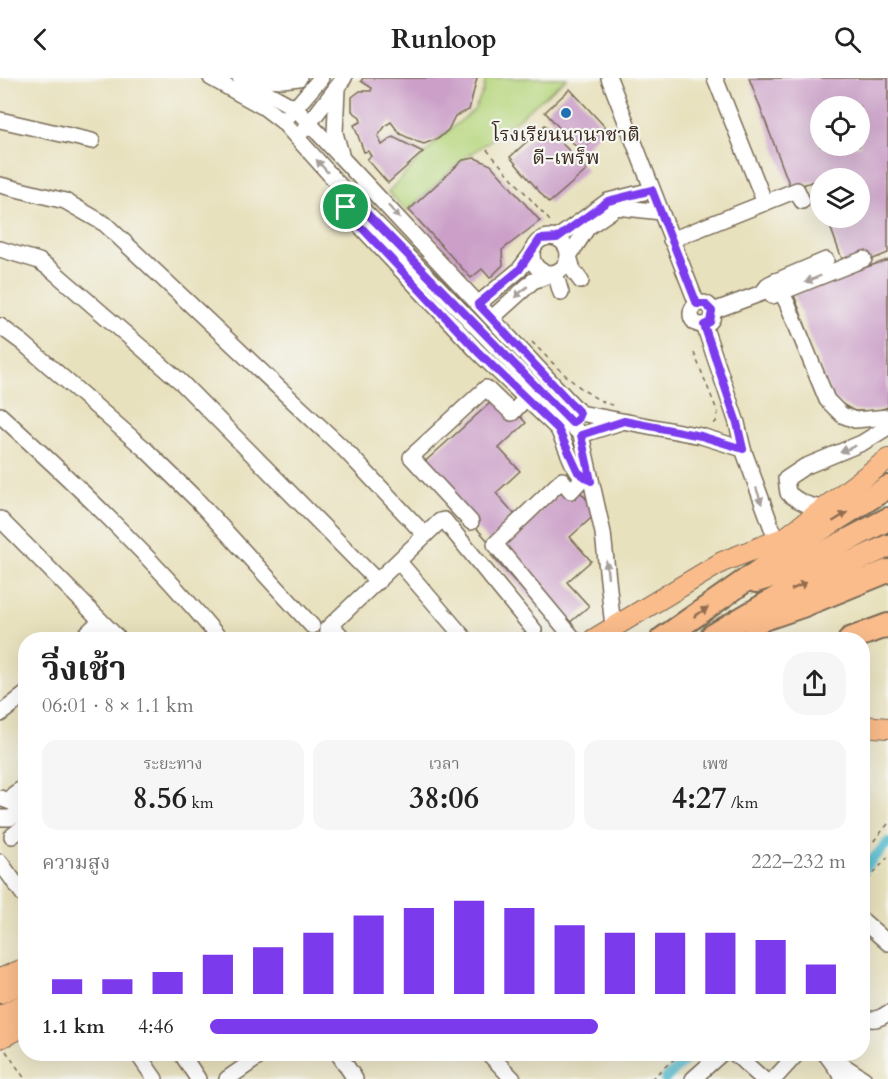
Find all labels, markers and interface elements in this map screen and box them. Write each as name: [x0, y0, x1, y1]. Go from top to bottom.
text: Runloop: [391, 21, 497, 58]
icon: back: [24, 23, 57, 56]
icon: search: [831, 23, 864, 56]
map controls: [810, 96, 870, 228]
button: locate: [810, 96, 870, 156]
marker: โรงเรียนนานาชาติ ดี-เพร็พ: [559, 106, 573, 120]
place label: โรงเรียนนานาชาติ ดี-เพร็พ: [491, 120, 640, 171]
one-way arrow: [316, 159, 329, 174]
button: layers: [810, 168, 870, 228]
pin: [320, 181, 371, 232]
icon: arrive: [329, 190, 362, 223]
one-way arrow: [387, 204, 401, 219]
one-way arrow: [805, 275, 822, 284]
one-way arrow: [514, 285, 529, 298]
one-way arrow: [838, 444, 856, 454]
one-way arrow: [754, 487, 764, 505]
one-way arrow: [832, 511, 849, 522]
one-way arrow: [602, 559, 611, 578]
one-way arrow: [791, 582, 808, 591]
one-way arrow: [693, 607, 709, 618]
text: วิ่งเช้า: [42, 647, 127, 692]
button: share: [783, 652, 846, 715]
text: 06:01 · 8 × 1.1 km: [42, 692, 194, 719]
text: ระยะทาง: [143, 753, 203, 775]
text: เวลา: [428, 753, 460, 775]
text: เพซ: [702, 753, 728, 775]
text: 8.56: [132, 778, 187, 819]
text: 38:06: [409, 778, 479, 819]
text: 4:27: [672, 778, 727, 819]
text: km: [187, 792, 214, 814]
text: /km: [727, 792, 758, 814]
text: 222–232 m: [751, 848, 846, 875]
text: ความสูง: [42, 849, 110, 876]
text: 1.1 km: [42, 1013, 105, 1040]
text: 4:46: [138, 1013, 174, 1040]

